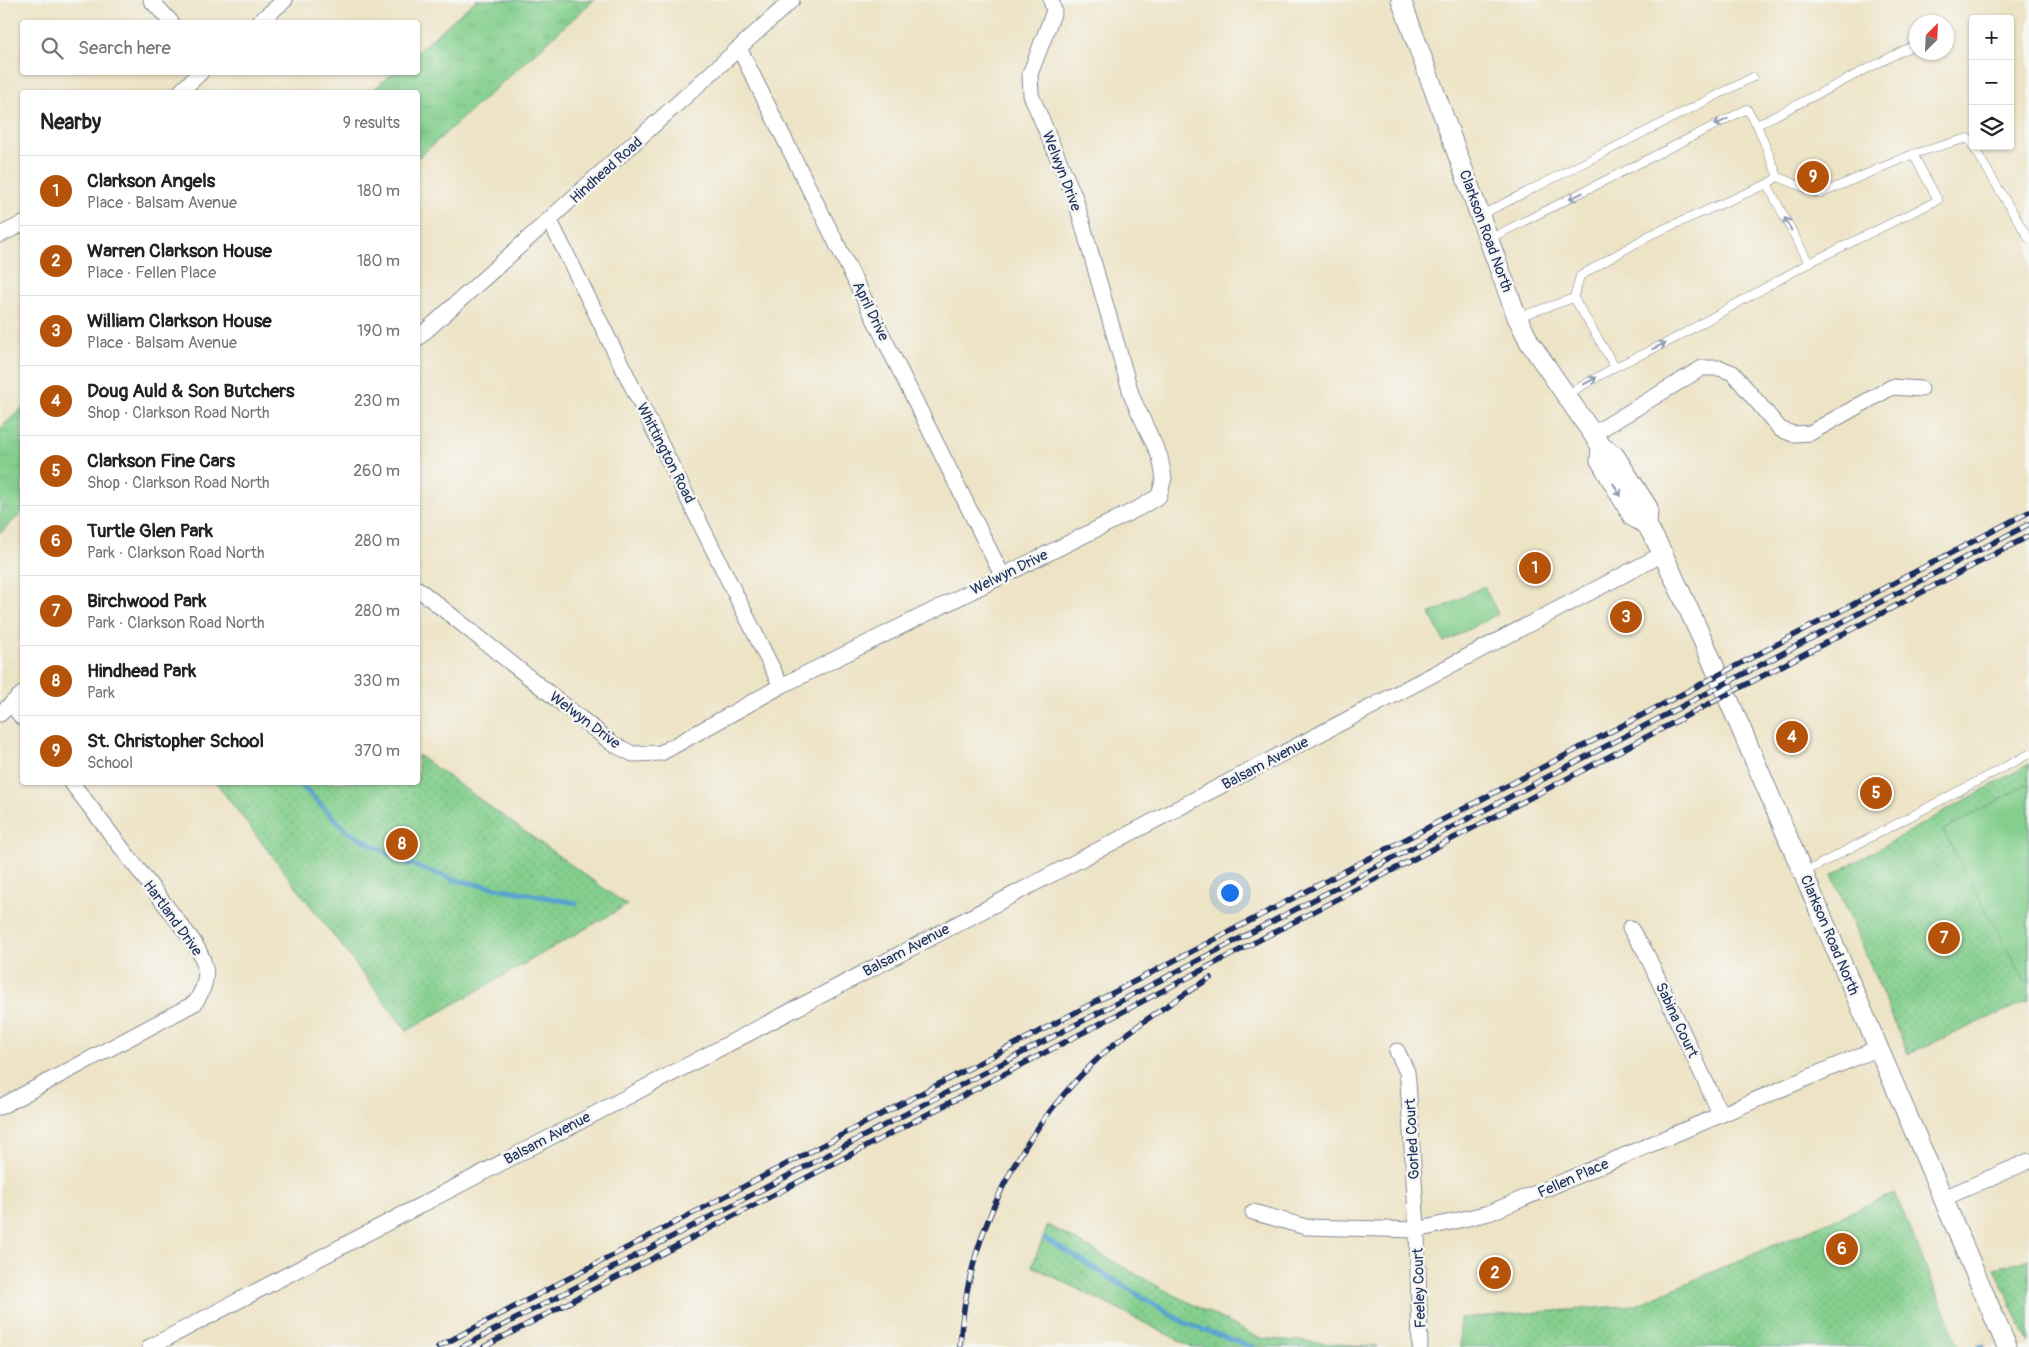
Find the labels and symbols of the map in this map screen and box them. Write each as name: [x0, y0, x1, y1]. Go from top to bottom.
north arrow: [1909, 15, 1954, 60]
one-way arrow: [1714, 118, 1729, 127]
street label: Welwyn Drive: [1038, 129, 1086, 214]
street label: Hindhead Road: [566, 133, 646, 208]
pin: 9: [1797, 158, 1829, 196]
street label: Clarkson Road North: [1455, 167, 1516, 295]
one-way arrow: [1569, 191, 1584, 201]
one-way arrow: [1783, 216, 1793, 231]
street label: April Drive: [848, 278, 893, 345]
one-way arrow: [1651, 341, 1666, 351]
one-way arrow: [1583, 376, 1598, 386]
street label: Whittington Road: [632, 400, 699, 507]
one-way arrow: [1612, 482, 1622, 497]
street label: Welwyn Drive: [967, 545, 1052, 599]
pin: 1: [1519, 549, 1551, 587]
pin: 3: [1610, 598, 1642, 636]
street label: Welwyn Drive: [545, 688, 624, 754]
pin: 4: [1776, 718, 1808, 756]
street label: Balsam Avenue: [1219, 732, 1312, 794]
pin: 5: [1860, 774, 1892, 812]
pin: 8: [386, 825, 418, 863]
street label: Clarkson Road North: [1796, 872, 1863, 998]
street label: Hartland Drive: [139, 877, 207, 960]
your location: [1217, 880, 1243, 906]
street label: Balsam Avenue: [860, 919, 953, 981]
pin: 7: [1928, 919, 1960, 957]
street label: Sabina Court: [1651, 980, 1703, 1062]
street label: Gorled Court: [1401, 1097, 1424, 1180]
street label: Balsam Avenue: [501, 1107, 594, 1169]
street label: Fellen Place: [1535, 1154, 1612, 1203]
pin: 6: [1826, 1230, 1858, 1268]
street label: Feeley Court: [1409, 1247, 1430, 1328]
pin: 2: [1479, 1254, 1511, 1292]

